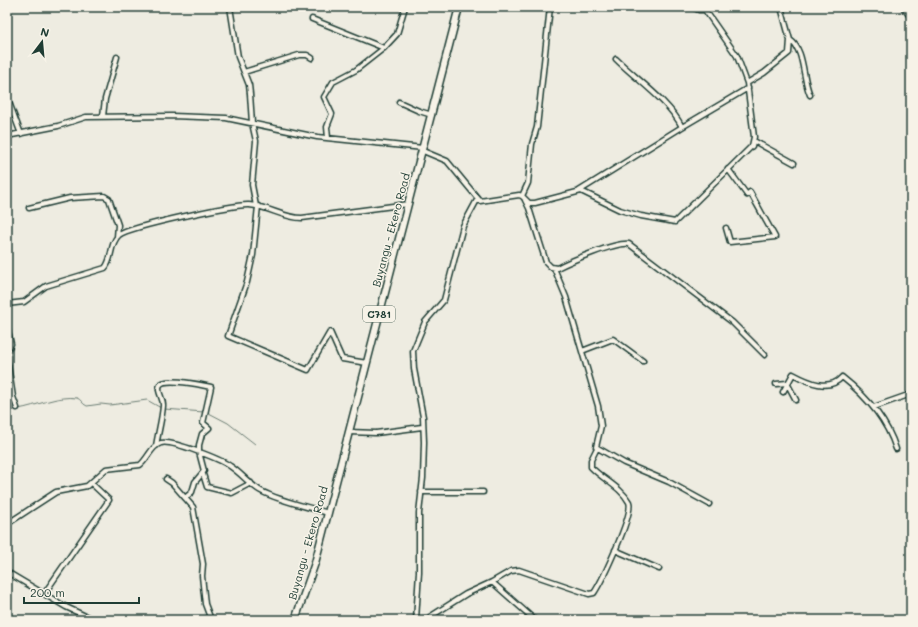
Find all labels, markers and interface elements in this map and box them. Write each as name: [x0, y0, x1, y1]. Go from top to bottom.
north arrow: [22, 22, 62, 62]
text: N: [39, 24, 51, 40]
street label: Buyangu - Ekero Road: [368, 171, 413, 289]
road number: C781: [363, 306, 395, 322]
street label: Buyangu - Ekero Road: [284, 484, 331, 601]
scale bar: [24, 579, 139, 605]
text: 200 m: [30, 584, 65, 600]

